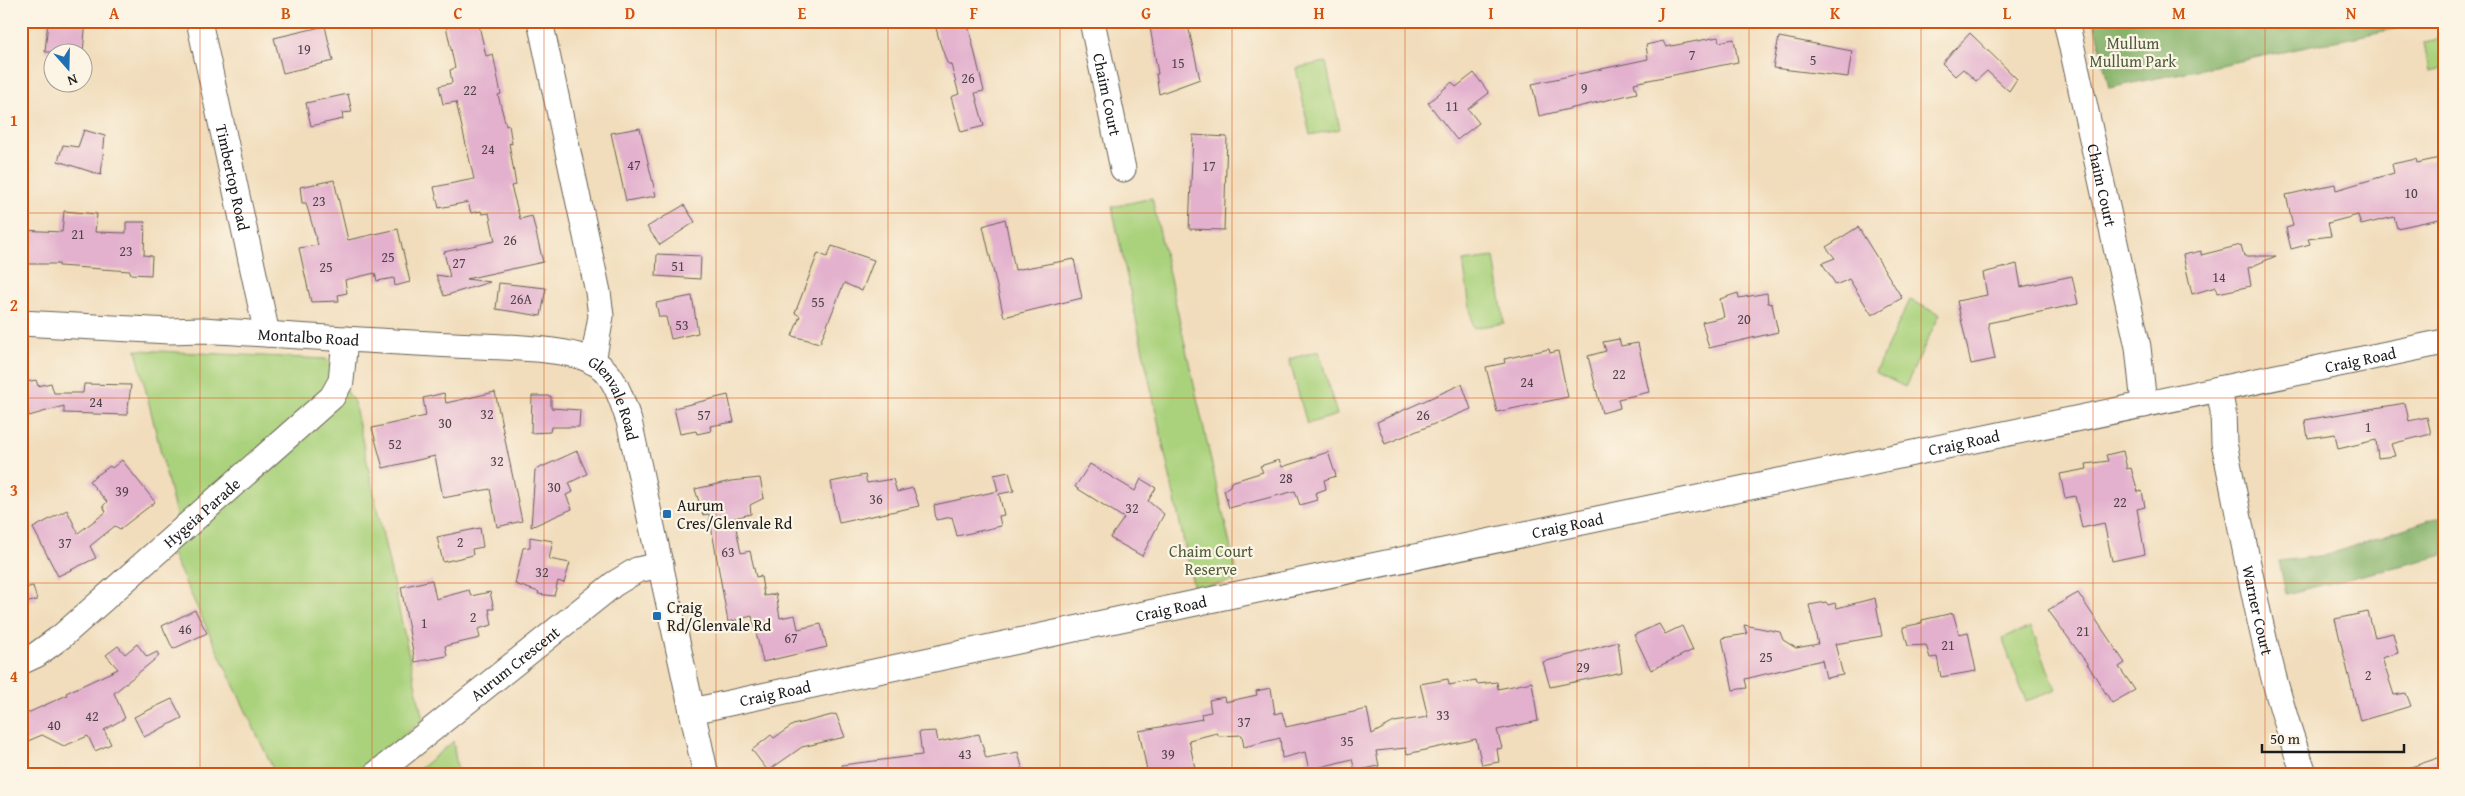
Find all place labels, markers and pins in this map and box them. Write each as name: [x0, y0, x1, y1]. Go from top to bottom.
place label: Aurum Cres/Glenvale Rd: [677, 493, 793, 535]
marker: Aurum Cres/Glenvale Rd: [661, 508, 673, 520]
place label: Craig Rd/Glenvale Rd: [667, 595, 772, 637]
marker: Craig Rd/Glenvale Rd: [651, 610, 663, 622]

